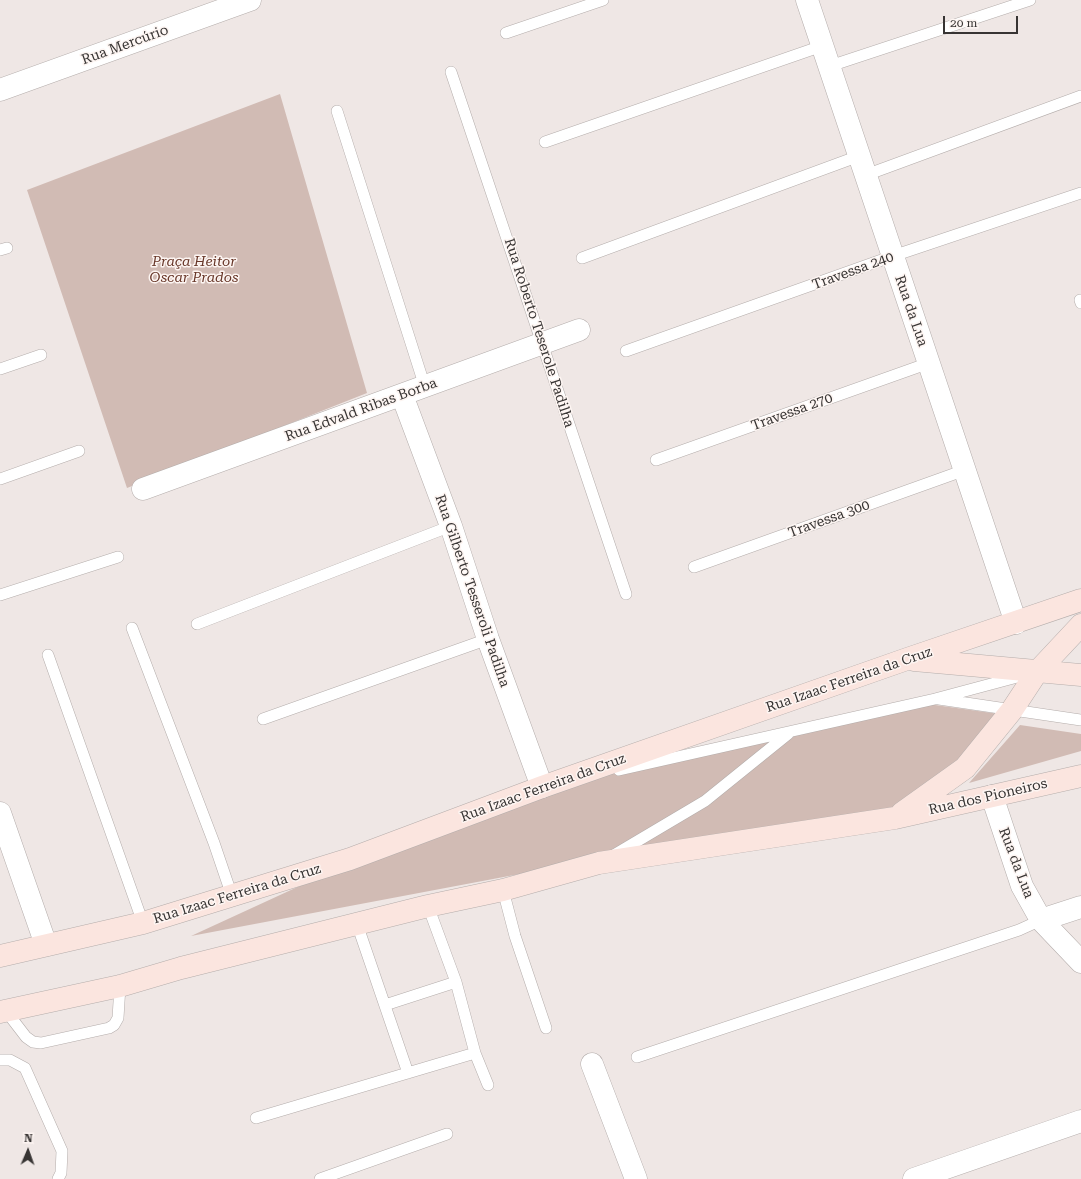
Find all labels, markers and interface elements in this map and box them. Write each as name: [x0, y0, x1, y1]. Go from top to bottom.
scale bar: [945, 8, 1020, 34]
text: 20 m: [950, 16, 977, 30]
street label: Rua Mercúrio: [79, 22, 171, 68]
street label: Rua Roberto Teserole Padilha: [500, 236, 578, 430]
street label: Travessa 240: [810, 249, 896, 293]
park label: Praça Heitor Oscar Prados: [150, 254, 238, 286]
street label: Rua da Lua: [891, 273, 931, 349]
street label: Rua Edvald Ribas Borba: [283, 375, 439, 445]
street label: Travessa 270: [749, 390, 835, 434]
street label: Rua Gilberto Tesseroli Padilha: [431, 492, 513, 690]
street label: Travessa 300: [786, 497, 872, 541]
street label: Rua Izaac Ferreira da Cruz: [764, 644, 934, 716]
street label: Rua Izaac Ferreira da Cruz: [458, 750, 628, 826]
street label: Rua dos Pioneiros: [927, 775, 1049, 819]
street label: Rua da Lua: [995, 825, 1037, 901]
street label: Rua Izaac Ferreira da Cruz: [151, 860, 323, 928]
north arrow: [8, 1131, 48, 1171]
text: N: [24, 1132, 33, 1145]

